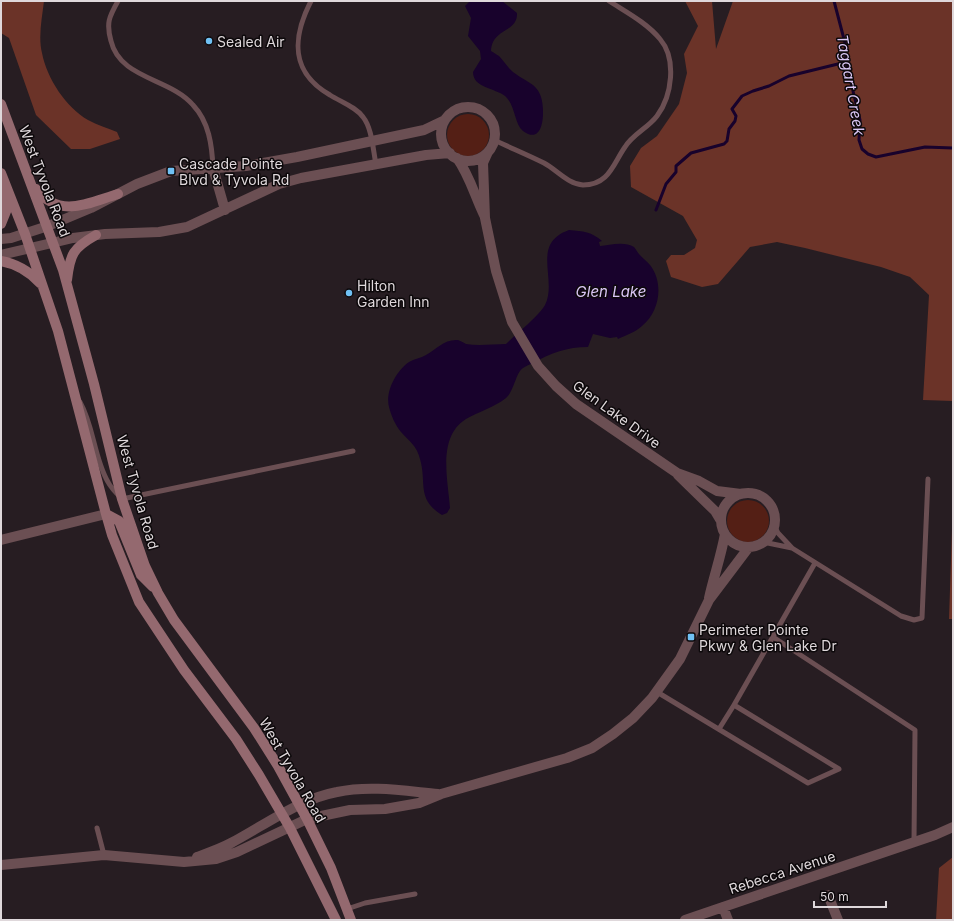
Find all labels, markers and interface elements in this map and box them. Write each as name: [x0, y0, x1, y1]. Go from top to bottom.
place label: Sealed Air: [217, 33, 285, 50]
water label: Taggart Creek: [833, 33, 869, 138]
marker: Sealed Air: [204, 36, 214, 46]
street label: West Tyvola Road: [16, 123, 74, 239]
place label: Cascade Pointe Blvd & Tyvola Rd: [179, 155, 289, 188]
marker: Cascade Pointe Blvd & Tyvola Rd: [166, 166, 176, 176]
place label: Hilton Garden Inn: [357, 277, 430, 310]
water label: Glen Lake: [576, 282, 646, 301]
marker: Hilton Garden Inn: [344, 288, 354, 298]
street label: Glen Lake Drive: [570, 376, 664, 452]
street label: West Tyvola Road: [114, 433, 162, 551]
place label: Perimeter Pointe Pkwy & Glen Lake Dr: [699, 621, 837, 654]
marker: Perimeter Pointe Pkwy & Glen Lake Dr: [686, 632, 696, 642]
street label: West Tyvola Road: [256, 715, 330, 825]
street label: Rebecca Avenue: [727, 847, 837, 897]
scale bar: [814, 883, 886, 909]
text: 50 m: [820, 889, 849, 904]

